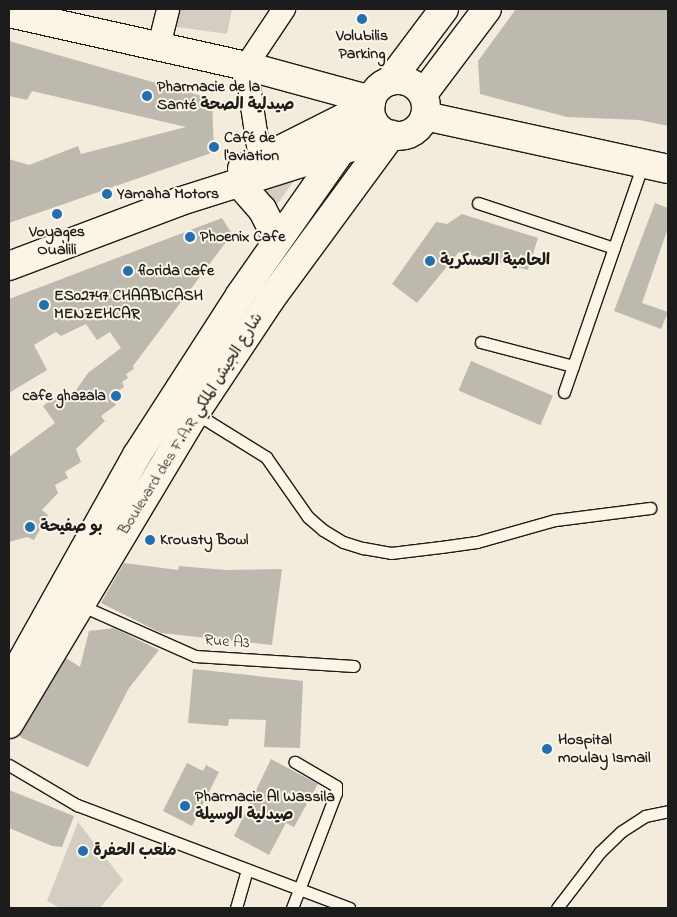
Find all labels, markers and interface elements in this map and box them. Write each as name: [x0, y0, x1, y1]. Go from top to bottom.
marker: Volubilis Parking: [356, 13, 368, 25]
place label: Volubilis Parking: [336, 26, 388, 64]
place label: Pharmacie de la Santé صيدلية الصحة: [157, 77, 294, 115]
marker: Pharmacie de la Santé صيدلية الصحة: [141, 90, 153, 102]
place label: Café de l'aviation: [224, 128, 279, 166]
marker: Café de l'aviation: [208, 141, 220, 153]
place label: Yamaha Motors: [117, 184, 219, 204]
marker: Yamaha Motors: [101, 188, 113, 200]
marker: Voyages Oualili: [51, 208, 63, 220]
place label: Voyages Oualili: [29, 222, 85, 260]
place label: Phoenix Cafe: [200, 227, 285, 247]
marker: Phoenix Cafe: [184, 231, 196, 243]
place label: الحامية العسكرية: [440, 251, 550, 271]
marker: الحامية العسكرية: [424, 255, 436, 267]
place label: florida cafe: [138, 261, 214, 281]
marker: florida cafe: [122, 265, 134, 277]
place label: ES02747 CHAABICASH MENZEHCAR: [54, 286, 203, 324]
marker: ES02747 CHAABICASH MENZEHCAR: [38, 299, 50, 311]
street label: Boulevard des F.A.R شارع الجيش الملكي: [114, 309, 268, 539]
place label: cafe ghazala: [22, 386, 106, 406]
marker: cafe ghazala: [110, 390, 122, 402]
place label: بو صفيحة: [40, 517, 103, 537]
marker: بو صفيحة: [24, 521, 36, 533]
place label: Krousty Bowl: [160, 530, 249, 550]
marker: Krousty Bowl: [144, 534, 156, 546]
street label: Rue A3: [204, 631, 250, 653]
place label: Hospital moulay Ismail: [558, 730, 651, 768]
marker: Hospital moulay Ismail: [540, 742, 554, 756]
place label: Pharmacie Al Wassila صيدلية الوسيلة: [195, 787, 335, 825]
marker: Pharmacie Al Wassila صيدلية الوسيلة: [179, 800, 191, 812]
place label: ملعب الحفرة: [93, 841, 177, 861]
marker: ملعب الحفرة: [77, 845, 89, 857]

